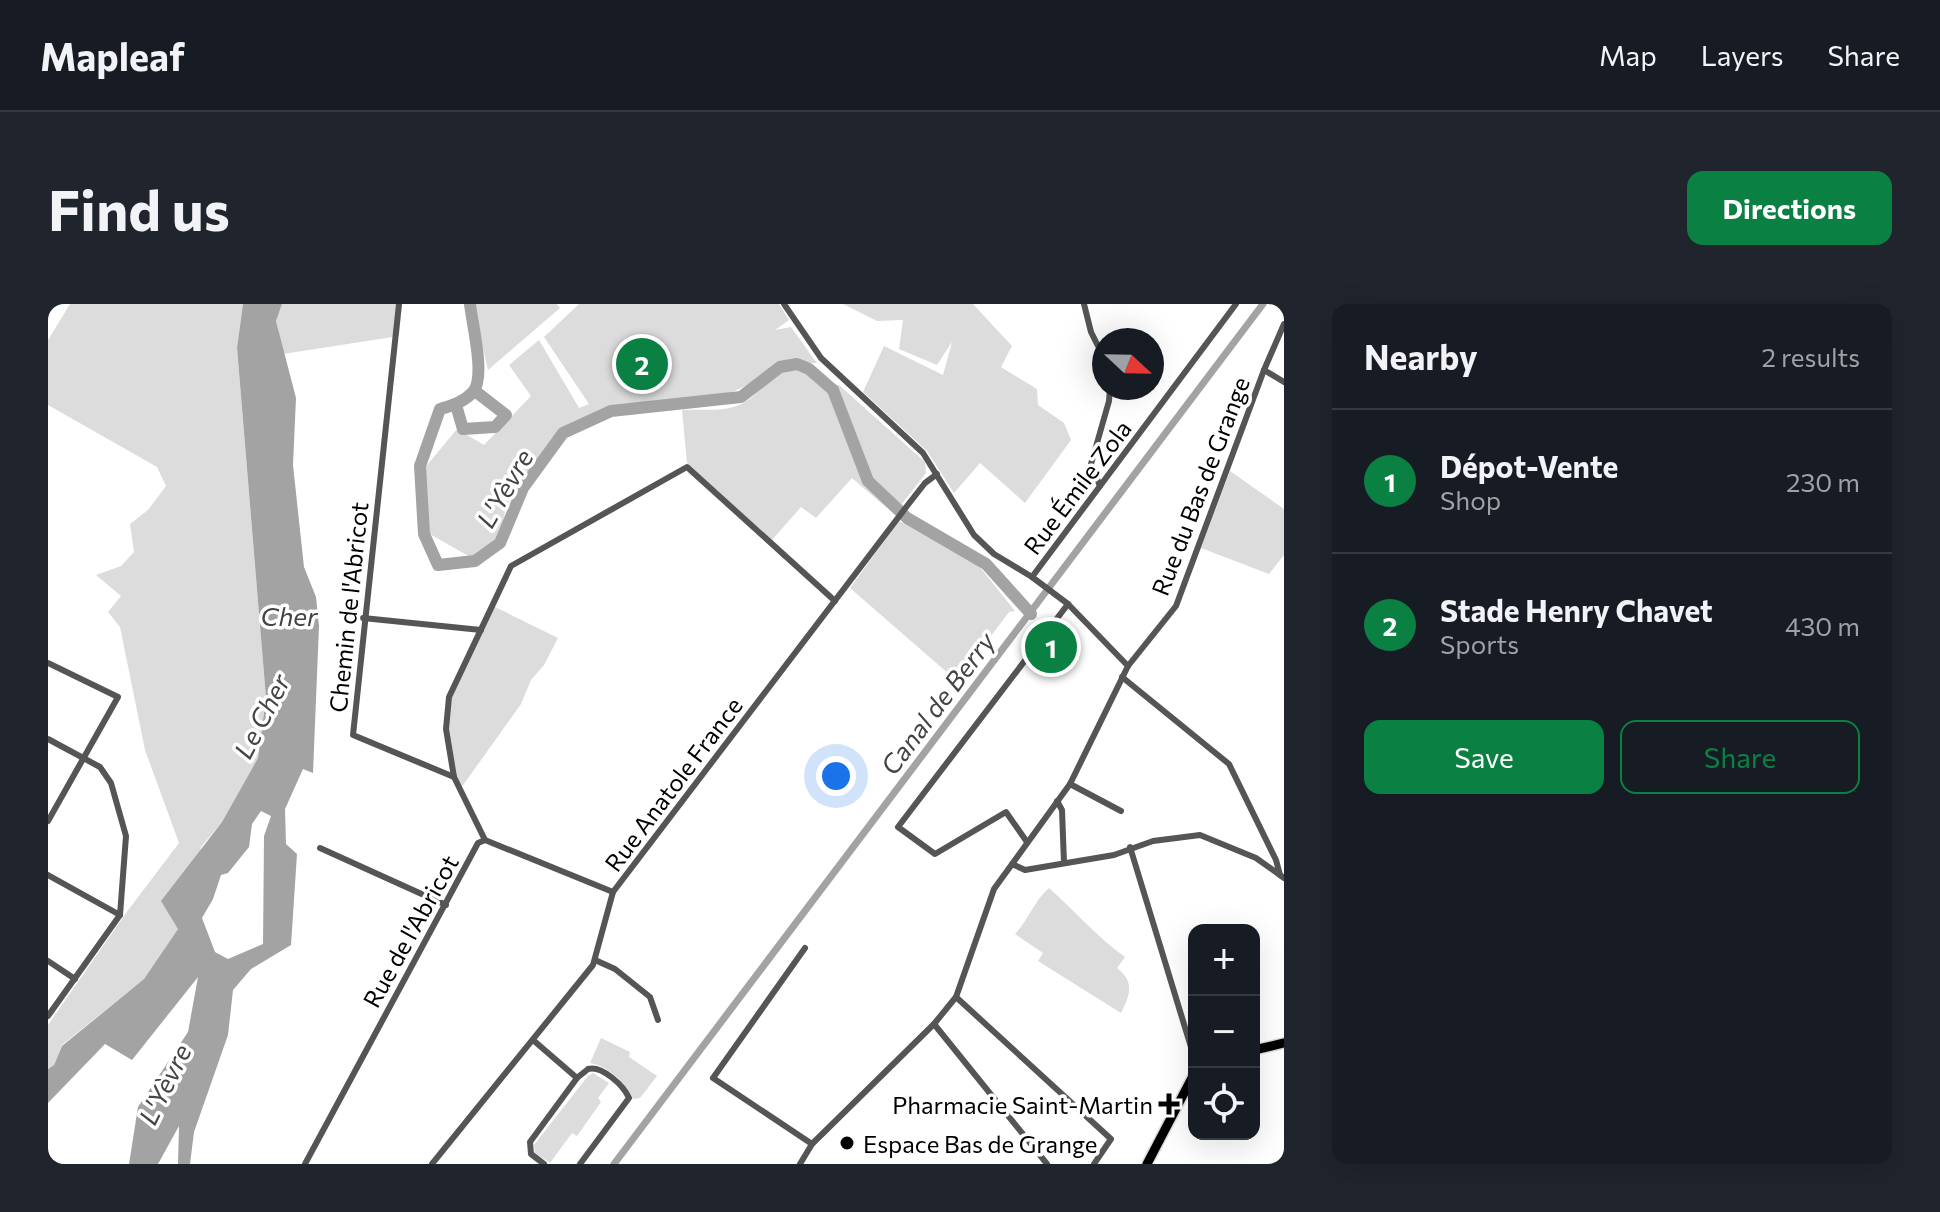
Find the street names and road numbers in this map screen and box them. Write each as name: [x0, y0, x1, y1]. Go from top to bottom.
street label: Rue du Bas de Grange: [1145, 373, 1255, 599]
street label: Rue Émile Zola: [1017, 414, 1137, 560]
street label: Chemin de l'Abricot: [323, 500, 373, 714]
street label: Rue Anatole France: [598, 691, 748, 877]
street label: Rue de l'Abricot: [356, 850, 464, 1012]

